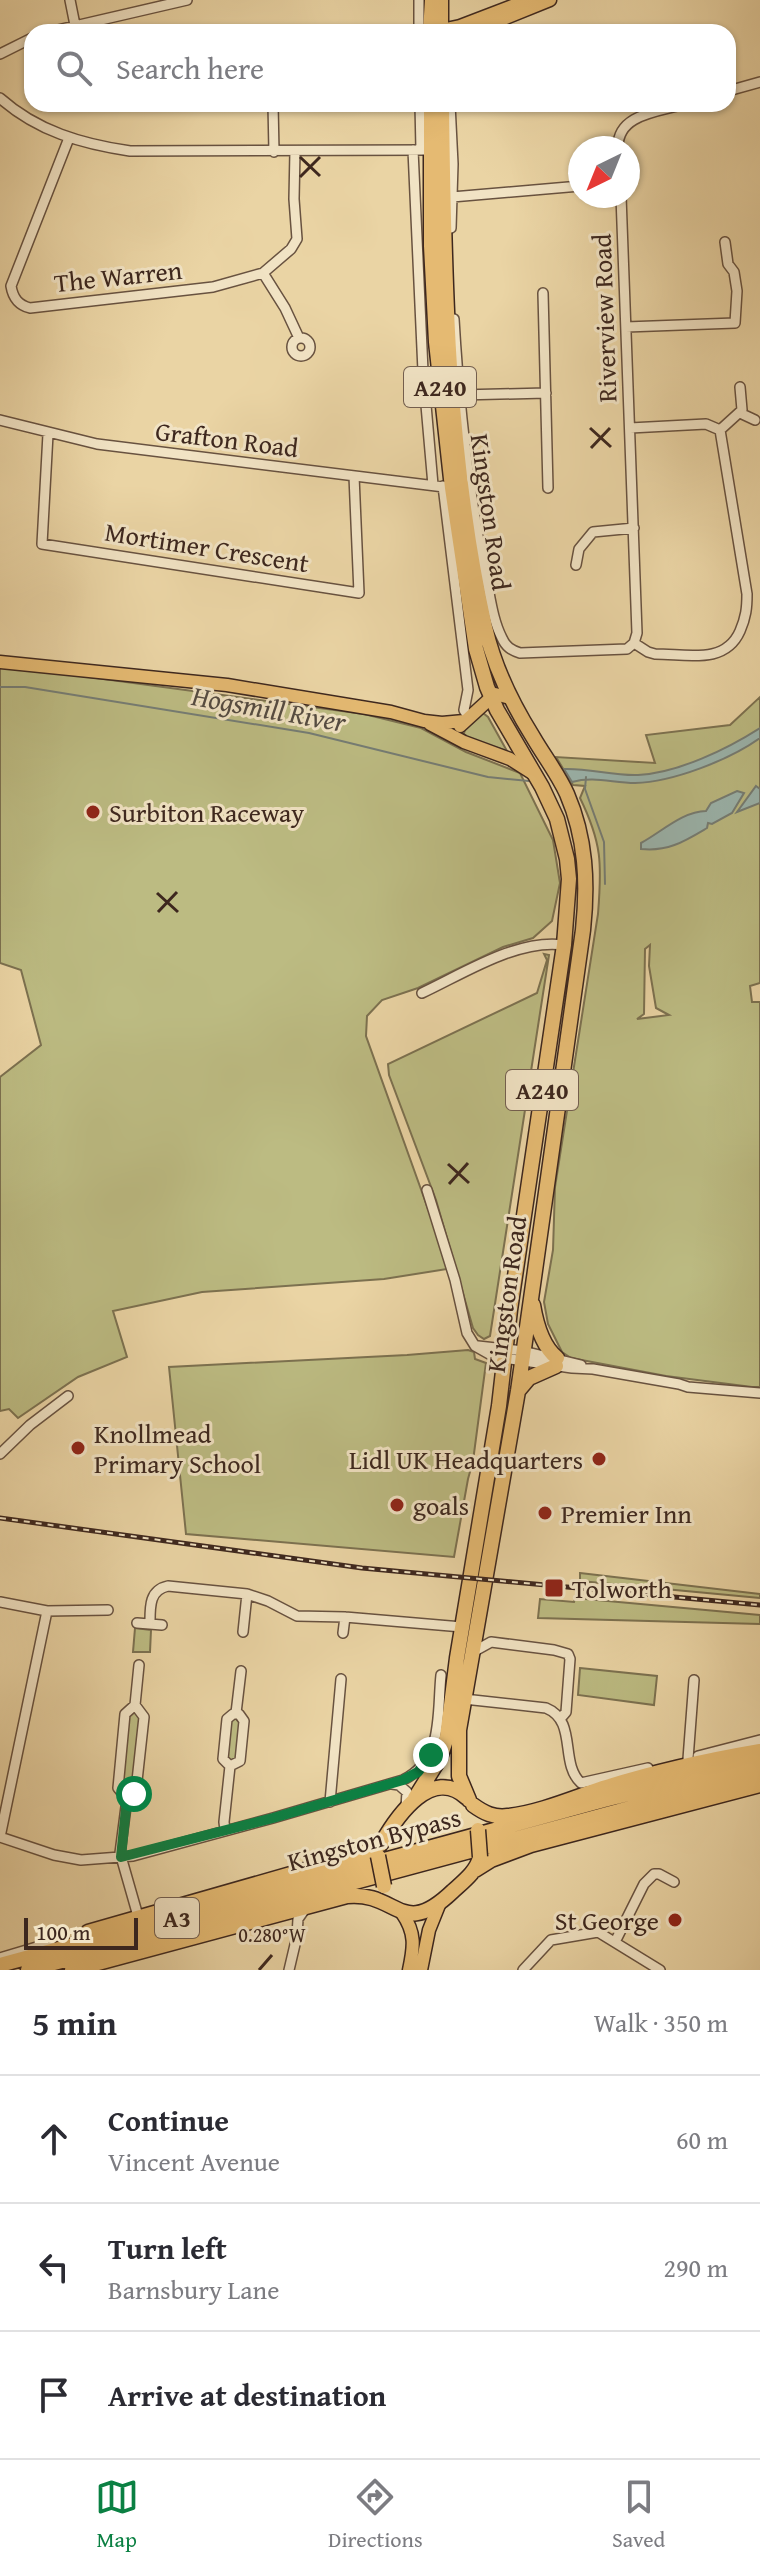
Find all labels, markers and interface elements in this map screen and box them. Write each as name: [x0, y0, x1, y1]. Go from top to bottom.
search box: [24, 24, 736, 112]
icon: search: [52, 46, 96, 90]
text: Search here: [116, 46, 264, 90]
north arrow: [568, 136, 640, 208]
street label: Riverview Road: [582, 233, 626, 403]
street label: The Warren: [52, 250, 184, 302]
road number: A240: [404, 367, 476, 407]
street label: Grafton Road: [153, 411, 301, 467]
street label: Kingston Road: [461, 431, 521, 593]
street label: Mortimer Crescent: [102, 512, 312, 582]
water label: Hogsmill River: [188, 674, 351, 742]
place label: Surbiton Raceway: [109, 793, 304, 832]
marker: Surbiton Raceway: [84, 803, 102, 821]
road number: A240: [506, 1070, 578, 1110]
street label: Kingston Road: [476, 1213, 536, 1375]
place label: Knollmead Primary School: [94, 1414, 261, 1483]
marker: Knollmead Primary School: [69, 1439, 87, 1457]
place label: Lidl UK Headquarters: [349, 1440, 583, 1479]
marker: Lidl UK Headquarters: [590, 1450, 608, 1468]
place label: goals: [413, 1486, 469, 1525]
place label: Premier Inn: [561, 1494, 692, 1533]
marker: goals: [388, 1496, 406, 1514]
marker: Premier Inn: [536, 1504, 554, 1522]
place label: Tolworth: [572, 1569, 672, 1608]
marker: Tolworth: [543, 1577, 565, 1599]
route end: [413, 1737, 449, 1773]
route start: [116, 1776, 152, 1812]
street label: Kingston Bypass: [283, 1797, 465, 1881]
road number: A3: [155, 1898, 199, 1938]
place label: St George: [555, 1901, 659, 1940]
marker: St George: [666, 1911, 684, 1929]
scale bar: [24, 1914, 138, 1950]
text: 100 m: [36, 1916, 91, 1948]
text: 0.280°W: [238, 1920, 306, 1949]
text: 5 min: [32, 1998, 117, 2047]
text: Walk · 350 m: [594, 2003, 728, 2042]
text: Continue: [108, 2098, 229, 2142]
icon: ahead: [32, 2117, 76, 2161]
text: 60 m: [676, 2120, 728, 2159]
text: Vincent Avenue: [108, 2142, 280, 2181]
text: Turn left: [108, 2226, 227, 2270]
icon: left: [32, 2245, 76, 2289]
text: 290 m: [663, 2248, 728, 2287]
text: Barnsbury Lane: [108, 2270, 279, 2309]
icon: arrive: [32, 2373, 76, 2417]
text: Arrive at destination: [108, 2373, 386, 2417]
tab: Map: [95, 2475, 139, 2555]
tab: Directions: [328, 2475, 423, 2555]
tab: Saved: [612, 2475, 665, 2555]

